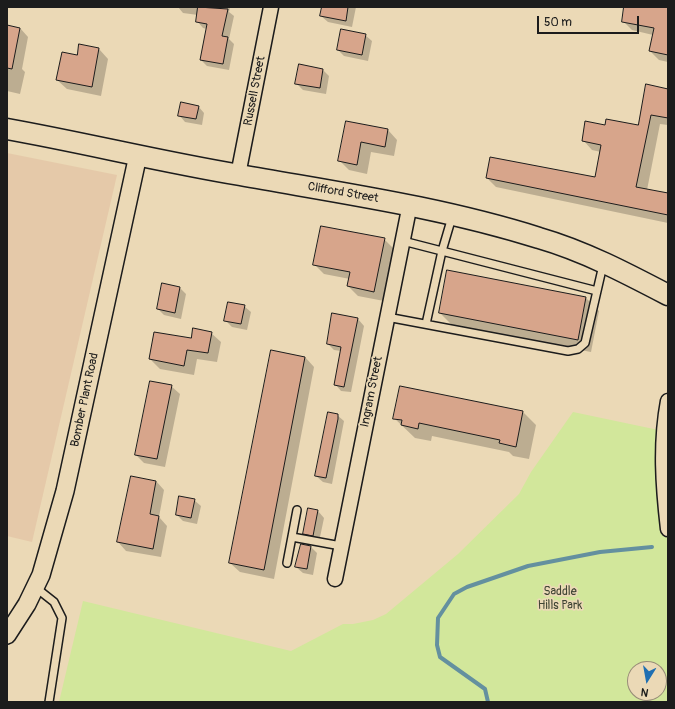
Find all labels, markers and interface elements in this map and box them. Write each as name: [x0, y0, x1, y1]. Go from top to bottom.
scale bar: [539, 8, 641, 34]
text: 50 m: [544, 15, 572, 30]
street label: Russell Street: [241, 55, 269, 127]
street label: Clifford Street: [306, 180, 380, 206]
street label: Bomber Plant Road: [68, 352, 102, 448]
street label: Ingram Street: [358, 355, 386, 429]
park label: Saddle Hills Park: [538, 585, 582, 613]
north arrow: [627, 661, 667, 701]
text: N: [640, 685, 650, 699]

